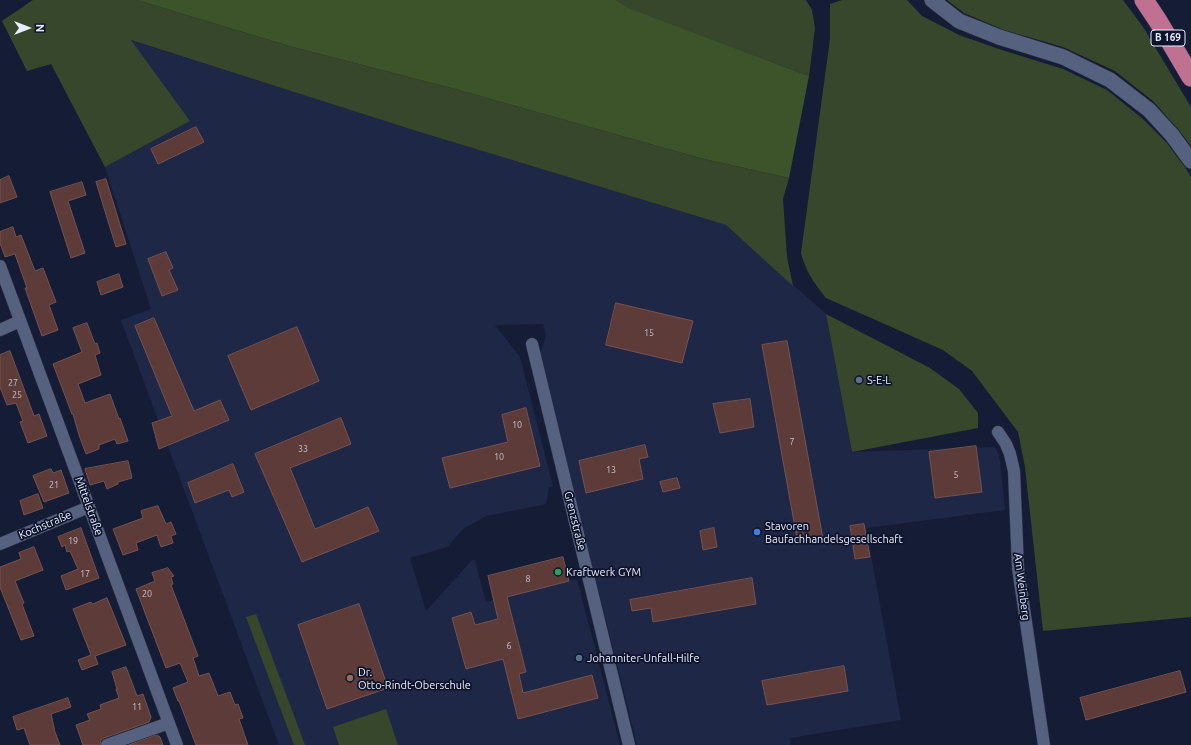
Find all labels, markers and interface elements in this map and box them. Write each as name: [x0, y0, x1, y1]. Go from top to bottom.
north arrow: [8, 8, 48, 48]
text: N: [34, 24, 46, 32]
road number: B 169: [1151, 30, 1185, 46]
house number: 15: [644, 328, 654, 338]
place label: S-E-L: [867, 373, 891, 387]
marker: S-E-L: [854, 375, 864, 385]
house number: 27: [8, 378, 18, 388]
house number: 25: [12, 390, 22, 400]
house number: 10: [512, 420, 522, 430]
house number: 7: [789, 437, 795, 447]
house number: 33: [298, 444, 308, 454]
house number: 10: [494, 452, 504, 462]
house number: 13: [606, 465, 616, 475]
house number: 5: [953, 470, 959, 480]
street label: Mittelstraße: [72, 475, 106, 537]
house number: 21: [49, 480, 59, 490]
street label: Grenzstraße: [561, 490, 589, 552]
street label: Kochstraße: [17, 508, 73, 542]
place label: Stavoren Baufachhandelsgesellschaft: [765, 519, 903, 545]
marker: Stavoren Baufachhandelsgesellschaft: [752, 527, 762, 537]
house number: 19: [68, 536, 78, 546]
street label: Am Weinberg: [1011, 553, 1033, 621]
place label: Kraftwerk GYM: [566, 565, 641, 579]
marker: Kraftwerk GYM: [553, 567, 563, 577]
house number: 17: [80, 569, 90, 579]
house number: 8: [525, 574, 531, 584]
house number: 20: [142, 589, 152, 599]
house number: 6: [506, 641, 512, 651]
place label: Johanniter-Unfall-Hilfe: [587, 651, 700, 665]
marker: Johanniter-Unfall-Hilfe: [574, 653, 584, 663]
place label: Dr. Otto-Rindt-Oberschule: [358, 665, 471, 691]
marker: Dr. Otto-Rindt-Oberschule: [345, 673, 355, 683]
house number: 11: [132, 702, 142, 712]

